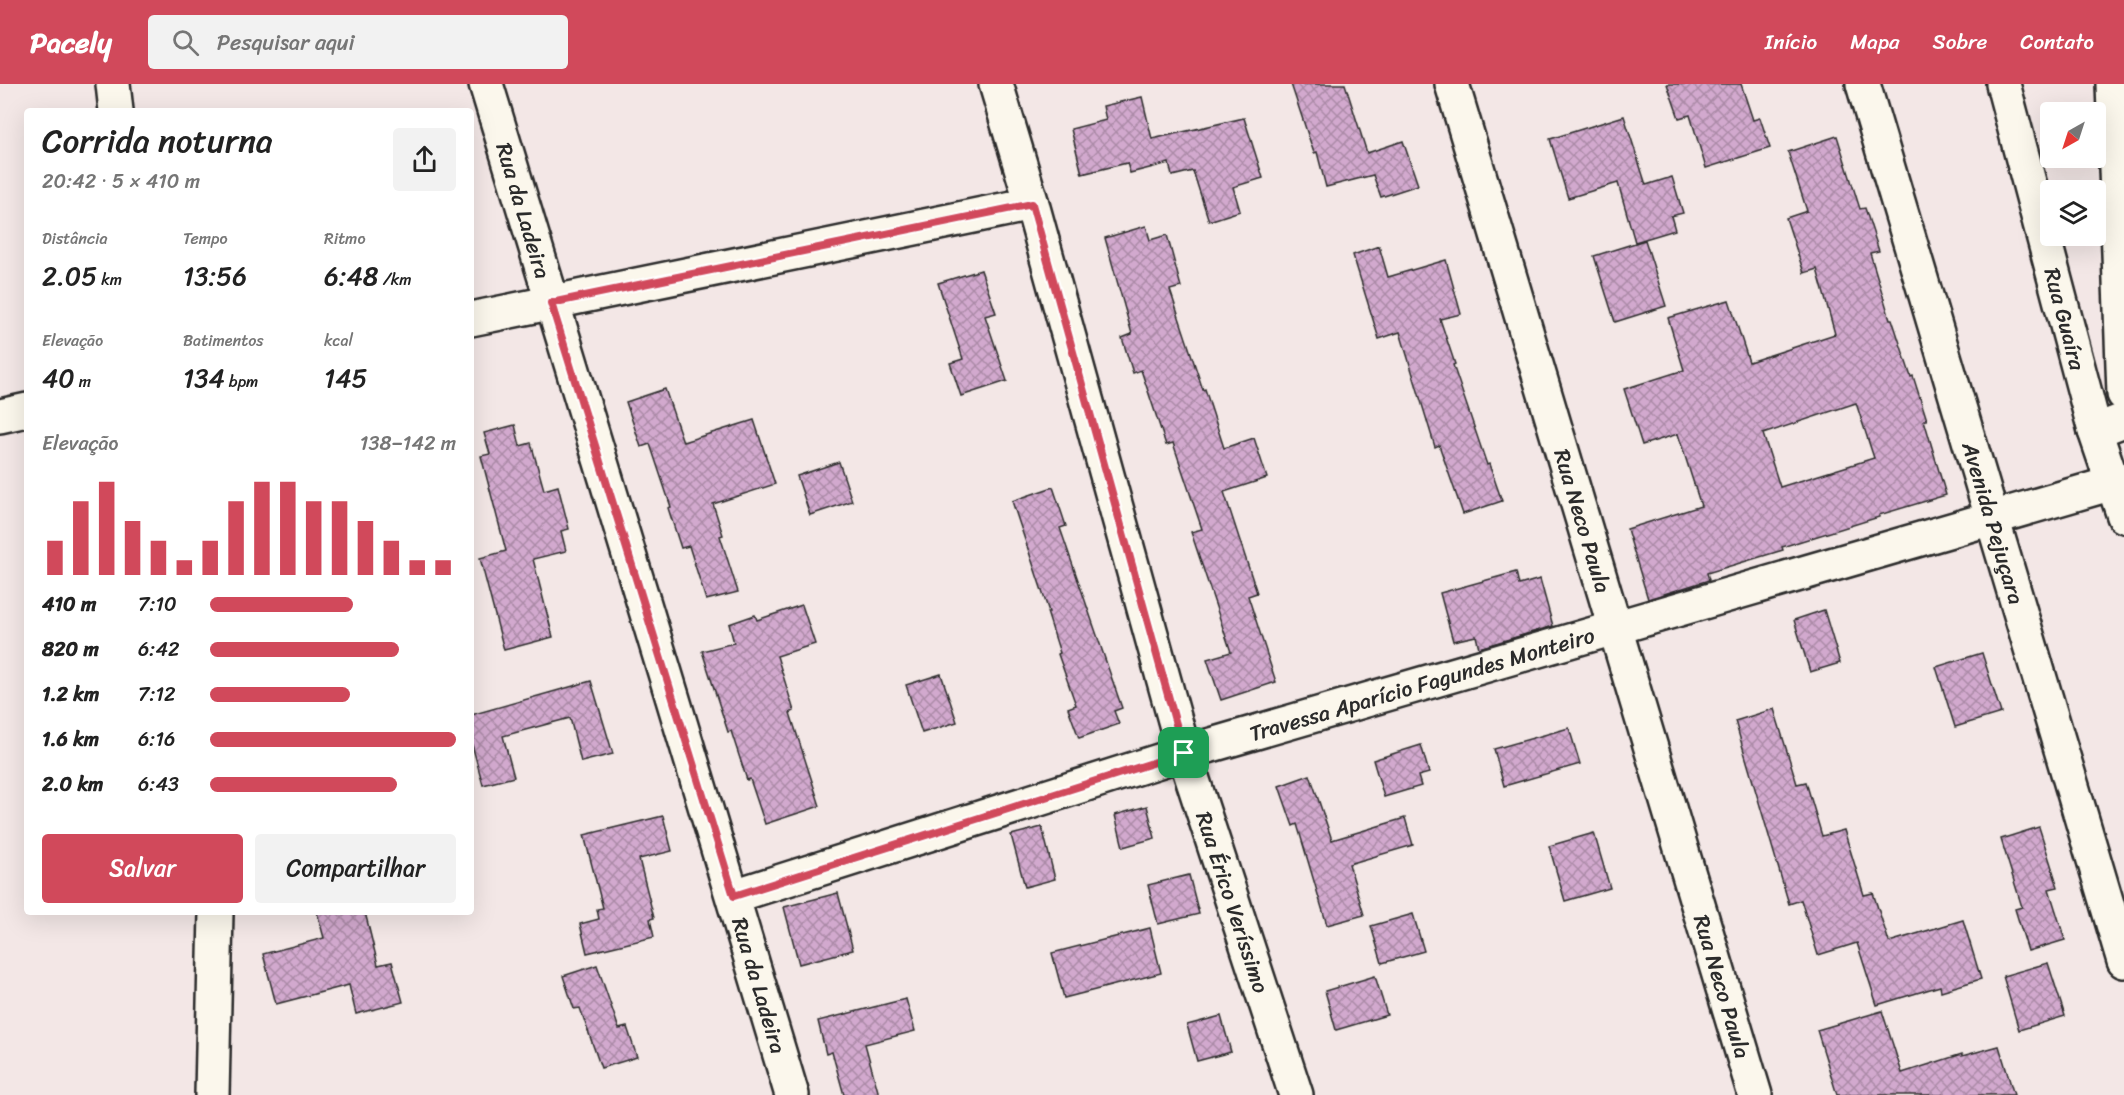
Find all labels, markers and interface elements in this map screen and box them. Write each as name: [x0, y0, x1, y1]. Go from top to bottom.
search box: [148, 15, 568, 69]
text: Pacely: [30, 18, 112, 67]
text: Pesquisar aqui: [217, 23, 355, 62]
text: Início: [1765, 23, 1817, 61]
text: Mapa: [1850, 23, 1900, 61]
text: Sobre: [1933, 23, 1987, 61]
text: Contato: [2020, 23, 2094, 61]
icon: search: [169, 26, 202, 59]
north arrow: [2040, 102, 2106, 168]
map controls: [2040, 102, 2106, 246]
text: Corrida noturna: [42, 112, 273, 170]
button: share: [393, 128, 456, 191]
street label: Rua da Ladeira: [484, 138, 562, 284]
text: 20:42 · 5 × 410 m: [42, 164, 200, 199]
button: layers: [2040, 180, 2106, 246]
text: Distância: [42, 224, 108, 253]
text: Tempo: [183, 224, 228, 253]
text: Ritmo: [324, 224, 366, 253]
text: 2.05: [42, 253, 97, 299]
text: 13:56: [183, 253, 247, 299]
text: 6:48: [324, 253, 379, 299]
street label: Rua Guaíra: [2033, 263, 2097, 376]
text: km: [97, 265, 122, 294]
text: /km: [379, 265, 411, 294]
text: Elevação: [42, 326, 103, 355]
text: Batimentos: [183, 326, 264, 355]
text: kcal: [324, 326, 353, 355]
text: 40: [42, 355, 75, 401]
text: 134: [183, 355, 225, 401]
text: 145: [324, 355, 367, 401]
text: m: [75, 367, 91, 396]
text: bpm: [225, 367, 258, 396]
text: Elevação: [42, 426, 118, 461]
text: 138–142 m: [360, 426, 456, 461]
street label: Avenida Pejuçara: [1950, 436, 2036, 609]
street label: Rua Neco Paula: [1542, 444, 1622, 598]
text: 410 m: [42, 587, 96, 622]
text: 7:10: [138, 587, 177, 622]
street label: Travessa Aparício Fagundes Monteiro: [1245, 616, 1599, 753]
text: 820 m: [42, 632, 99, 667]
text: 6:42: [138, 632, 179, 667]
text: 1.2 km: [42, 677, 99, 712]
text: 7:12: [138, 677, 176, 712]
text: 1.6 km: [42, 722, 99, 757]
text: 6:16: [138, 722, 175, 757]
pin: [1158, 727, 1209, 778]
icon: arrive: [1167, 736, 1200, 769]
text: 2.0 km: [42, 767, 103, 802]
text: 6:43: [138, 767, 179, 802]
street label: Rua Érico Veríssimo: [1184, 806, 1280, 998]
button: Salvar: [42, 834, 243, 903]
button: Compartilhar: [255, 834, 456, 903]
street label: Rua Neco Paula: [1682, 910, 1762, 1063]
street label: Rua da Ladeira: [720, 913, 798, 1058]

